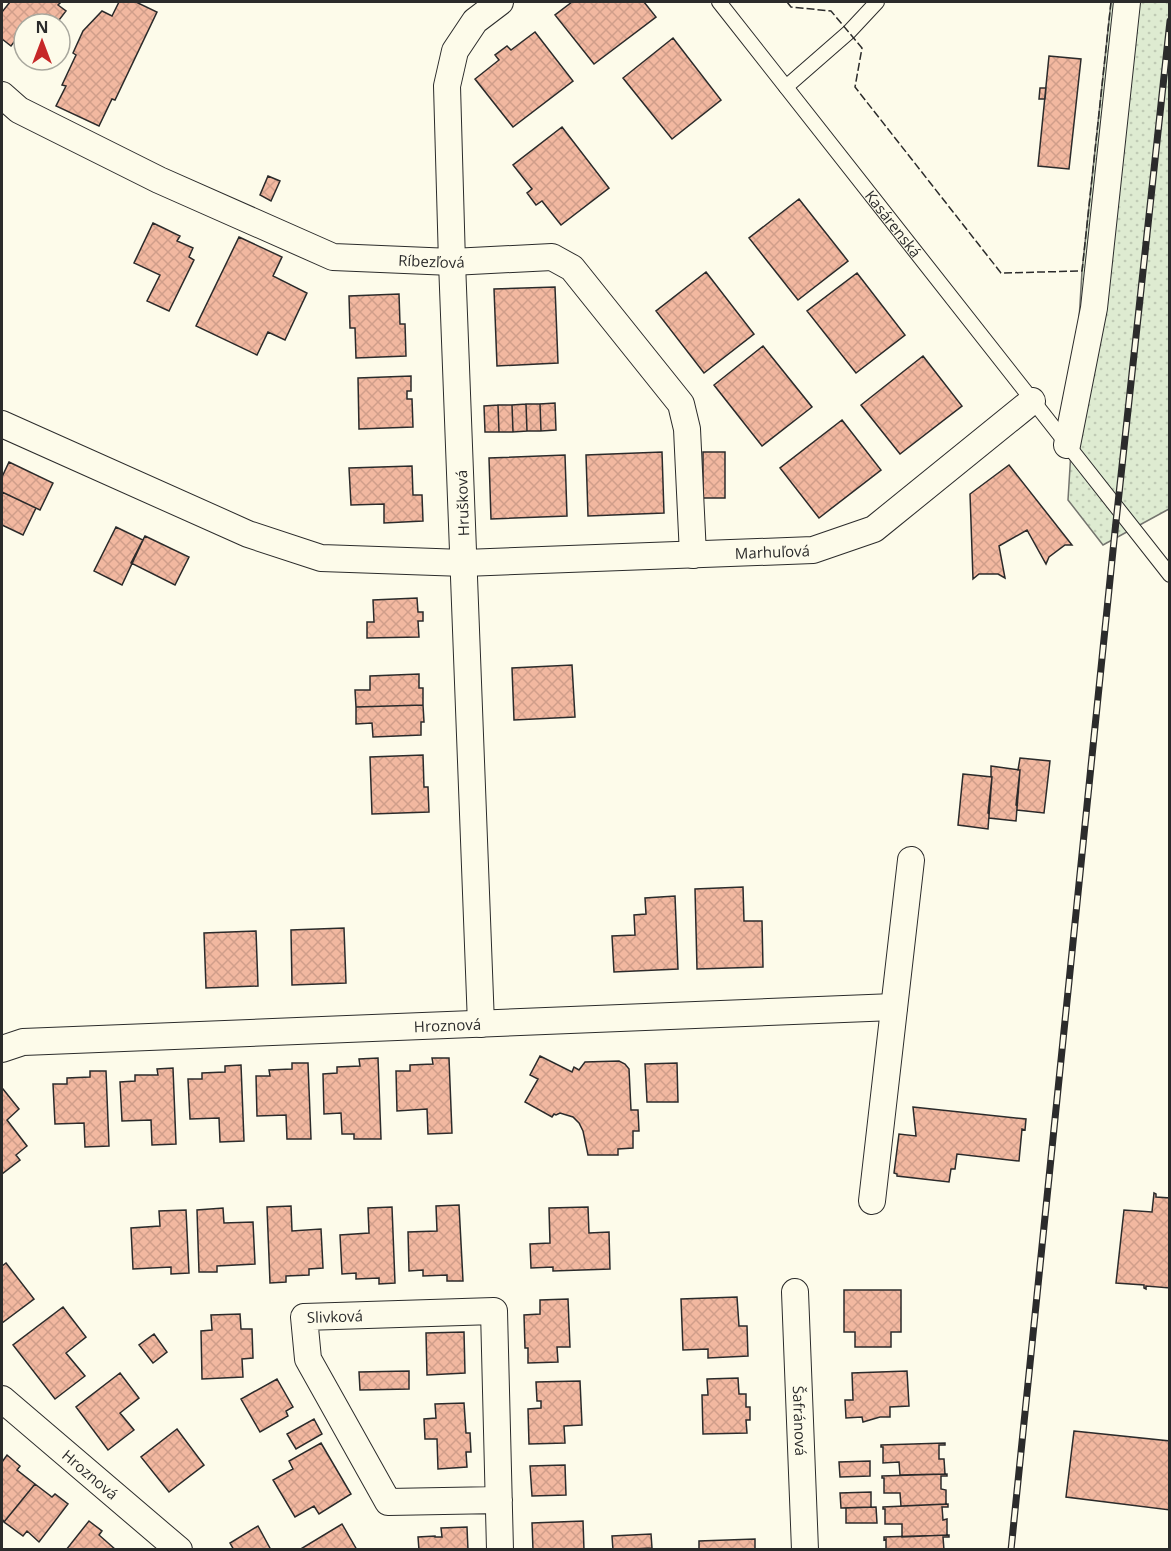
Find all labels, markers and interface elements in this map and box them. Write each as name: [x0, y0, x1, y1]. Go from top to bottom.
north arrow: [12, 12, 72, 72]
text: N: [35, 16, 49, 38]
street label: Kasárenská: [861, 186, 926, 261]
street label: Ríbezľová: [398, 250, 465, 272]
street label: Hrušková: [451, 470, 473, 536]
street label: Marhuľová: [735, 540, 810, 563]
street label: Hroznová: [413, 1014, 482, 1036]
street label: Slivková: [307, 1305, 363, 1327]
street label: Šafránová: [789, 1385, 811, 1456]
street label: Hroznová: [58, 1445, 122, 1504]

